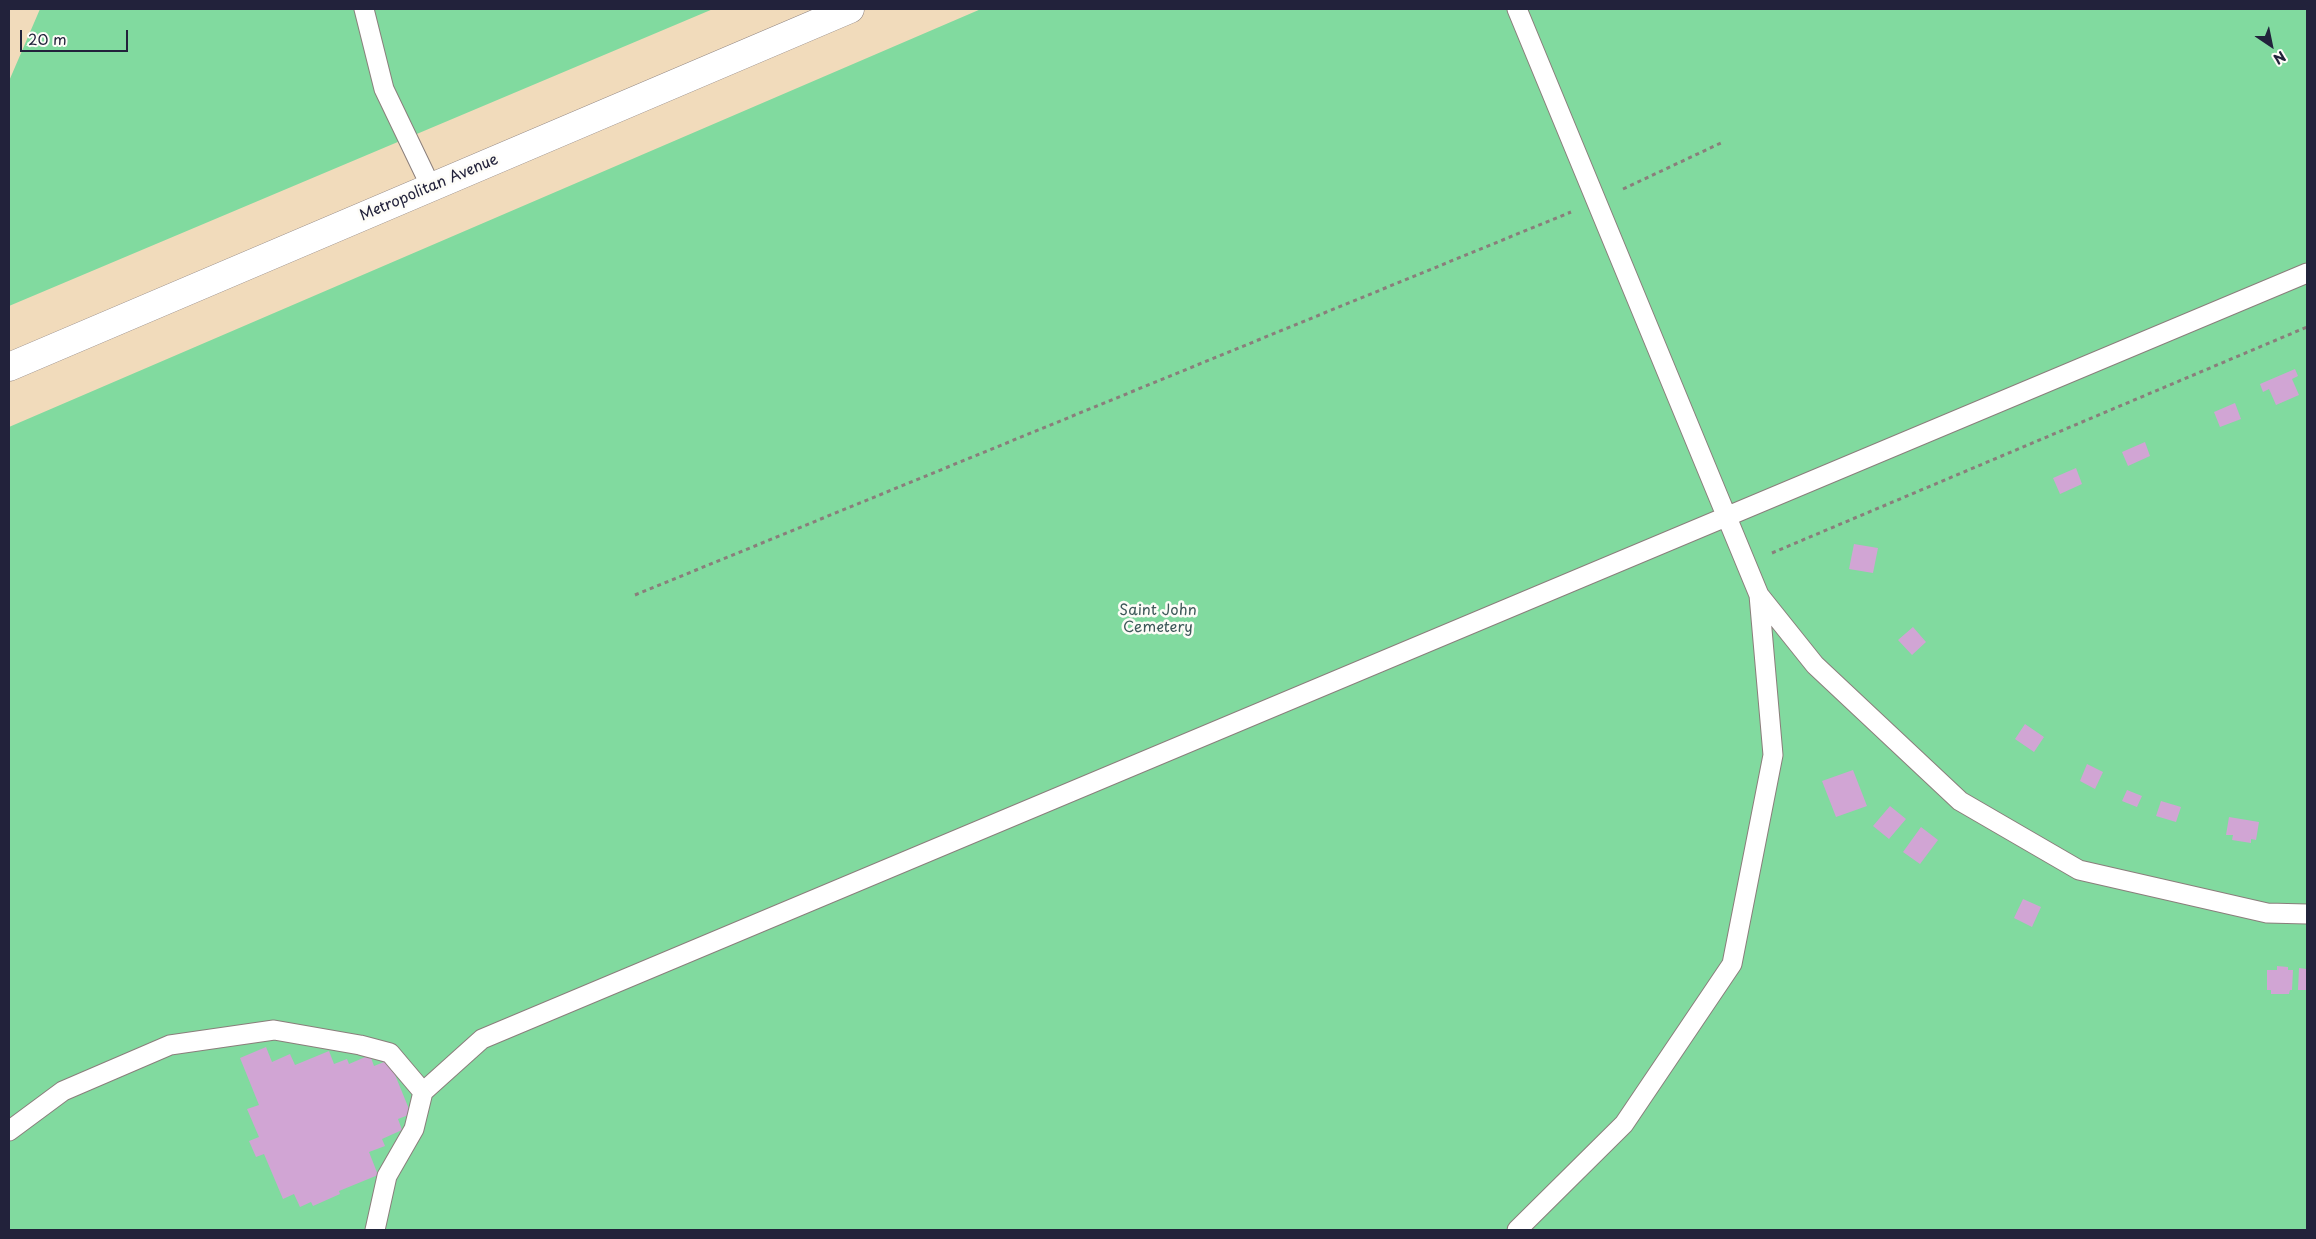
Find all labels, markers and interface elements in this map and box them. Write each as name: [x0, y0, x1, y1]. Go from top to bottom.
scale bar: [22, 20, 130, 52]
north arrow: [2246, 20, 2296, 70]
text: 20 m: [28, 27, 67, 50]
text: N: [2269, 46, 2290, 70]
street label: Metropolitan Avenue: [357, 151, 501, 225]
park label: Saint John Cemetery: [1119, 602, 1197, 637]

